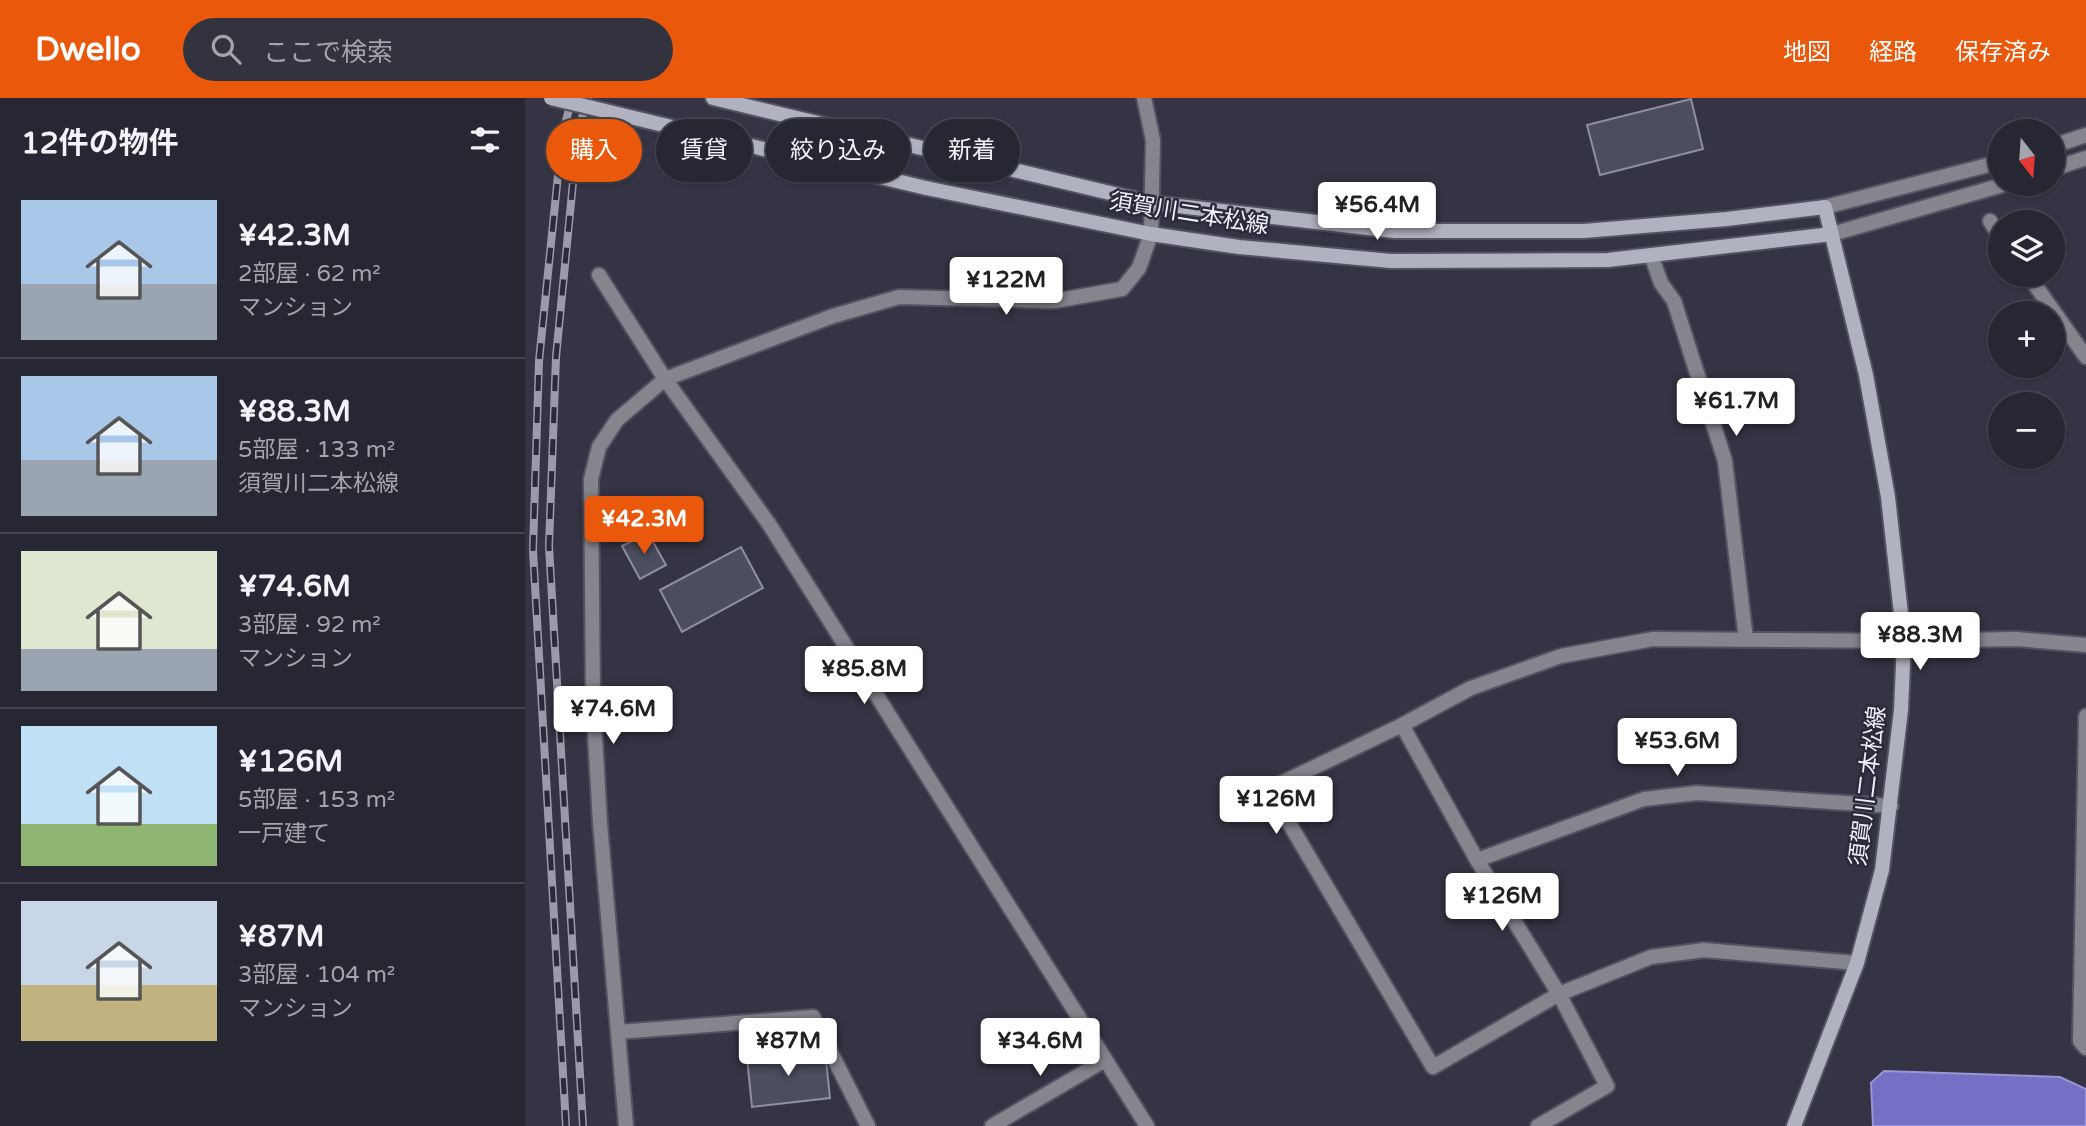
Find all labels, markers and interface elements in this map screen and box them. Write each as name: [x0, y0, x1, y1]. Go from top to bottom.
search box: [183, 18, 673, 81]
text: Dwello: [35, 30, 141, 69]
icon: search: [207, 30, 245, 68]
text: ここで検索: [263, 37, 393, 68]
text: 地図: [1783, 38, 1831, 67]
text: 経路: [1869, 38, 1917, 67]
text: 保存済み: [1955, 38, 2051, 67]
chip: 購入: [546, 119, 642, 182]
chip: 賃貸: [656, 119, 752, 182]
chip: 絞り込み: [766, 119, 910, 182]
chip: 新着: [924, 119, 1020, 182]
north arrow: [1988, 119, 2065, 196]
map controls: [1988, 119, 2065, 469]
icon: filters: [466, 121, 504, 159]
text: 12件の物件: [21, 125, 179, 162]
pin: ¥56.4M: [1320, 183, 1434, 242]
street label: 須賀川二本松線: [1107, 188, 1271, 240]
text: ¥56.4M: [1334, 191, 1420, 219]
button: layers: [1988, 210, 2065, 287]
text: ¥42.3M: [238, 217, 351, 254]
icon: home: [77, 228, 161, 312]
pin: ¥122M: [957, 258, 1055, 317]
text: 2部屋 · 62 m²: [238, 260, 381, 288]
text: ¥122M: [966, 266, 1046, 294]
text: マンション: [238, 294, 353, 322]
button: +: [1988, 301, 2065, 378]
pin: ¥61.7M: [1679, 378, 1793, 438]
text: ¥61.7M: [1693, 387, 1779, 415]
button: −: [1988, 392, 2065, 469]
text: ¥88.3M: [238, 393, 351, 430]
icon: home: [77, 404, 161, 488]
text: 5部屋 · 133 m²: [238, 436, 395, 464]
text: 須賀川二本松線: [238, 470, 399, 498]
pin: ¥42.3M: [587, 496, 701, 556]
text: ¥42.3M: [601, 505, 687, 533]
text: ¥74.6M: [238, 568, 351, 605]
icon: home: [77, 579, 161, 663]
text: 3部屋 · 92 m²: [238, 611, 381, 639]
pin: ¥88.3M: [1863, 612, 1977, 672]
text: ¥88.3M: [1877, 621, 1963, 649]
text: マンション: [238, 645, 353, 673]
pin: ¥85.8M: [807, 646, 921, 706]
text: ¥85.8M: [821, 655, 907, 683]
pin: ¥74.6M: [556, 686, 670, 746]
text: ¥74.6M: [570, 695, 656, 723]
street label: 須賀川二本松線: [1844, 704, 1892, 868]
pin: ¥53.6M: [1620, 718, 1734, 778]
text: ¥53.6M: [1634, 727, 1720, 755]
text: ¥126M: [238, 743, 343, 780]
icon: home: [77, 754, 161, 838]
pin: ¥126M: [1227, 776, 1325, 836]
text: ¥126M: [1236, 785, 1316, 813]
text: 5部屋 · 153 m²: [238, 786, 395, 814]
text: 一戸建て: [238, 820, 330, 848]
pin: ¥126M: [1453, 874, 1551, 933]
text: ¥126M: [1462, 882, 1542, 910]
text: ¥87M: [238, 918, 324, 955]
icon: home: [77, 929, 161, 1013]
text: 3部屋 · 104 m²: [238, 961, 395, 989]
text: マンション: [238, 995, 353, 1023]
pin: ¥87M: [747, 1018, 829, 1078]
pin: ¥34.6M: [983, 1018, 1097, 1078]
text: ¥87M: [755, 1027, 821, 1055]
text: ¥34.6M: [997, 1027, 1083, 1055]

